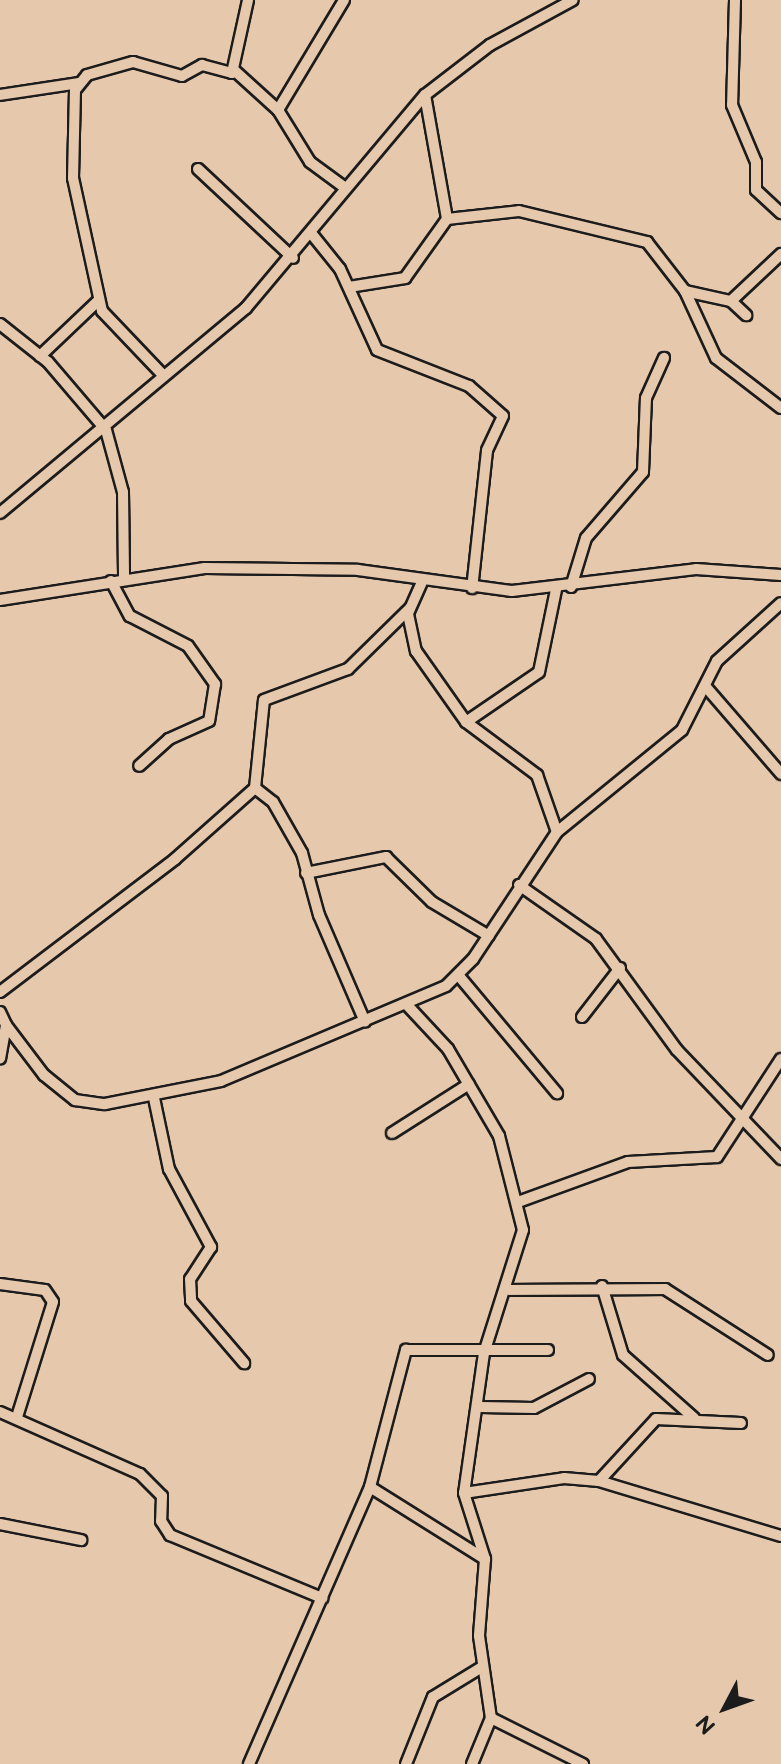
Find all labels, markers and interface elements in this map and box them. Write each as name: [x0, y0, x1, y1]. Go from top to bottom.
north arrow: [685, 1668, 765, 1748]
text: N: [691, 1709, 722, 1739]

